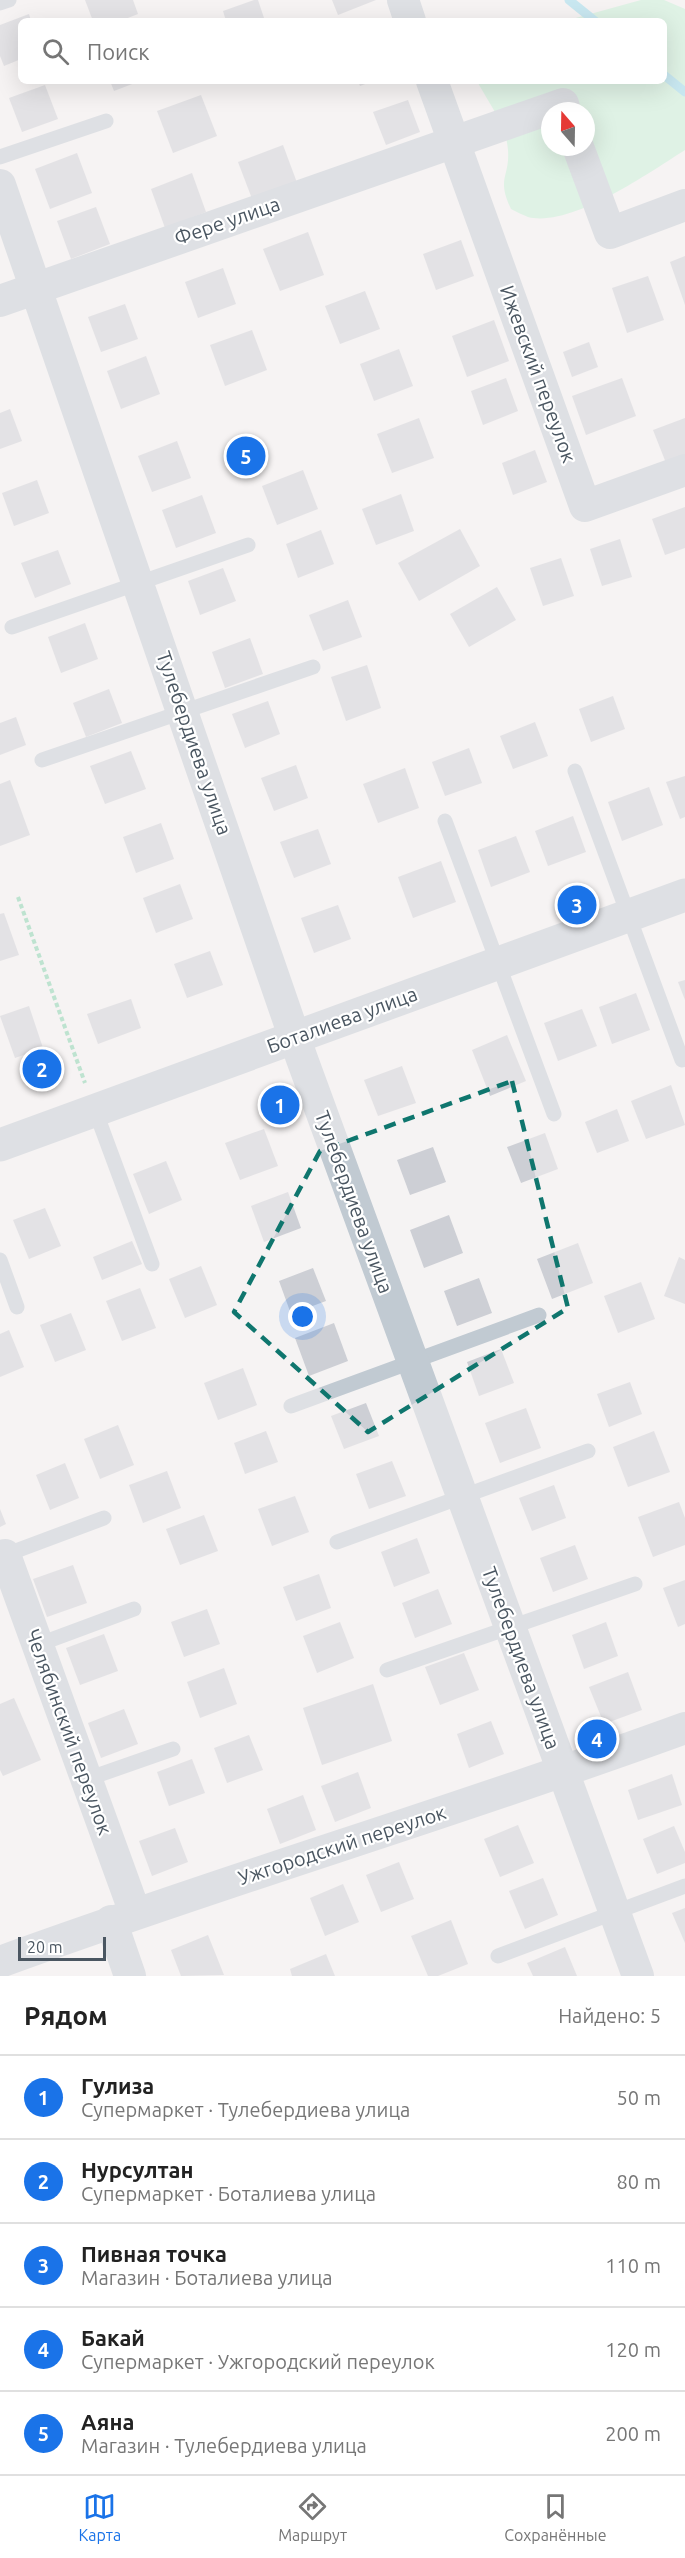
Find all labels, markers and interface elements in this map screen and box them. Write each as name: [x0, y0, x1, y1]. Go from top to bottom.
search box: [18, 18, 667, 84]
icon: search: [39, 35, 72, 68]
text: Поиск: [87, 39, 150, 64]
north arrow: [541, 102, 595, 156]
street label: Фере улица: [171, 192, 283, 249]
street label: Ижевский переулок: [496, 282, 581, 466]
pin: 5: [226, 434, 266, 478]
street label: Тулебердиева улица: [152, 648, 237, 838]
pin: 3: [558, 882, 596, 928]
street label: Боталиева улица: [263, 982, 420, 1057]
pin: 2: [22, 1046, 62, 1092]
pin: 1: [260, 1082, 300, 1128]
street label: Тулебердиева улица: [311, 1107, 398, 1296]
your location: [288, 1302, 317, 1331]
street label: Тулебердиева улица: [478, 1563, 565, 1752]
street label: Челябинский переулок: [22, 1626, 117, 1838]
pin: 4: [578, 1716, 616, 1762]
street label: Ужгородский переулок: [235, 1800, 449, 1889]
scale bar: [18, 1934, 106, 1962]
text: 20 m: [27, 1938, 63, 1956]
text: Рядом: [24, 2001, 108, 2030]
text: Найдено: 5: [558, 2004, 661, 2027]
text: Гулиза: [81, 2073, 154, 2098]
text: 1: [38, 2086, 49, 2109]
text: 50 m: [617, 2086, 661, 2109]
text: Супермаркет · Тулебердиева улица: [81, 2098, 410, 2121]
text: Нурсултан: [81, 2157, 194, 2182]
text: 2: [38, 2170, 49, 2193]
text: 80 m: [617, 2170, 661, 2193]
text: Супермаркет · Боталиева улица: [81, 2182, 376, 2205]
text: Пивная точка: [81, 2241, 227, 2266]
text: 3: [38, 2254, 49, 2277]
text: 110 m: [605, 2254, 661, 2277]
text: Магазин · Боталиева улица: [81, 2266, 333, 2289]
text: Бакай: [81, 2325, 145, 2350]
text: 4: [38, 2338, 49, 2361]
text: 120 m: [605, 2338, 661, 2361]
text: Супермаркет · Ужгородский переулок: [81, 2350, 435, 2373]
text: Аяна: [81, 2409, 134, 2434]
text: 5: [38, 2422, 49, 2445]
text: 200 m: [605, 2422, 661, 2445]
text: Магазин · Тулебердиева улица: [81, 2434, 367, 2457]
tab: Карта: [79, 2490, 121, 2544]
tab: Маршрут: [278, 2490, 347, 2544]
tab: Сохранённые: [504, 2490, 606, 2544]

